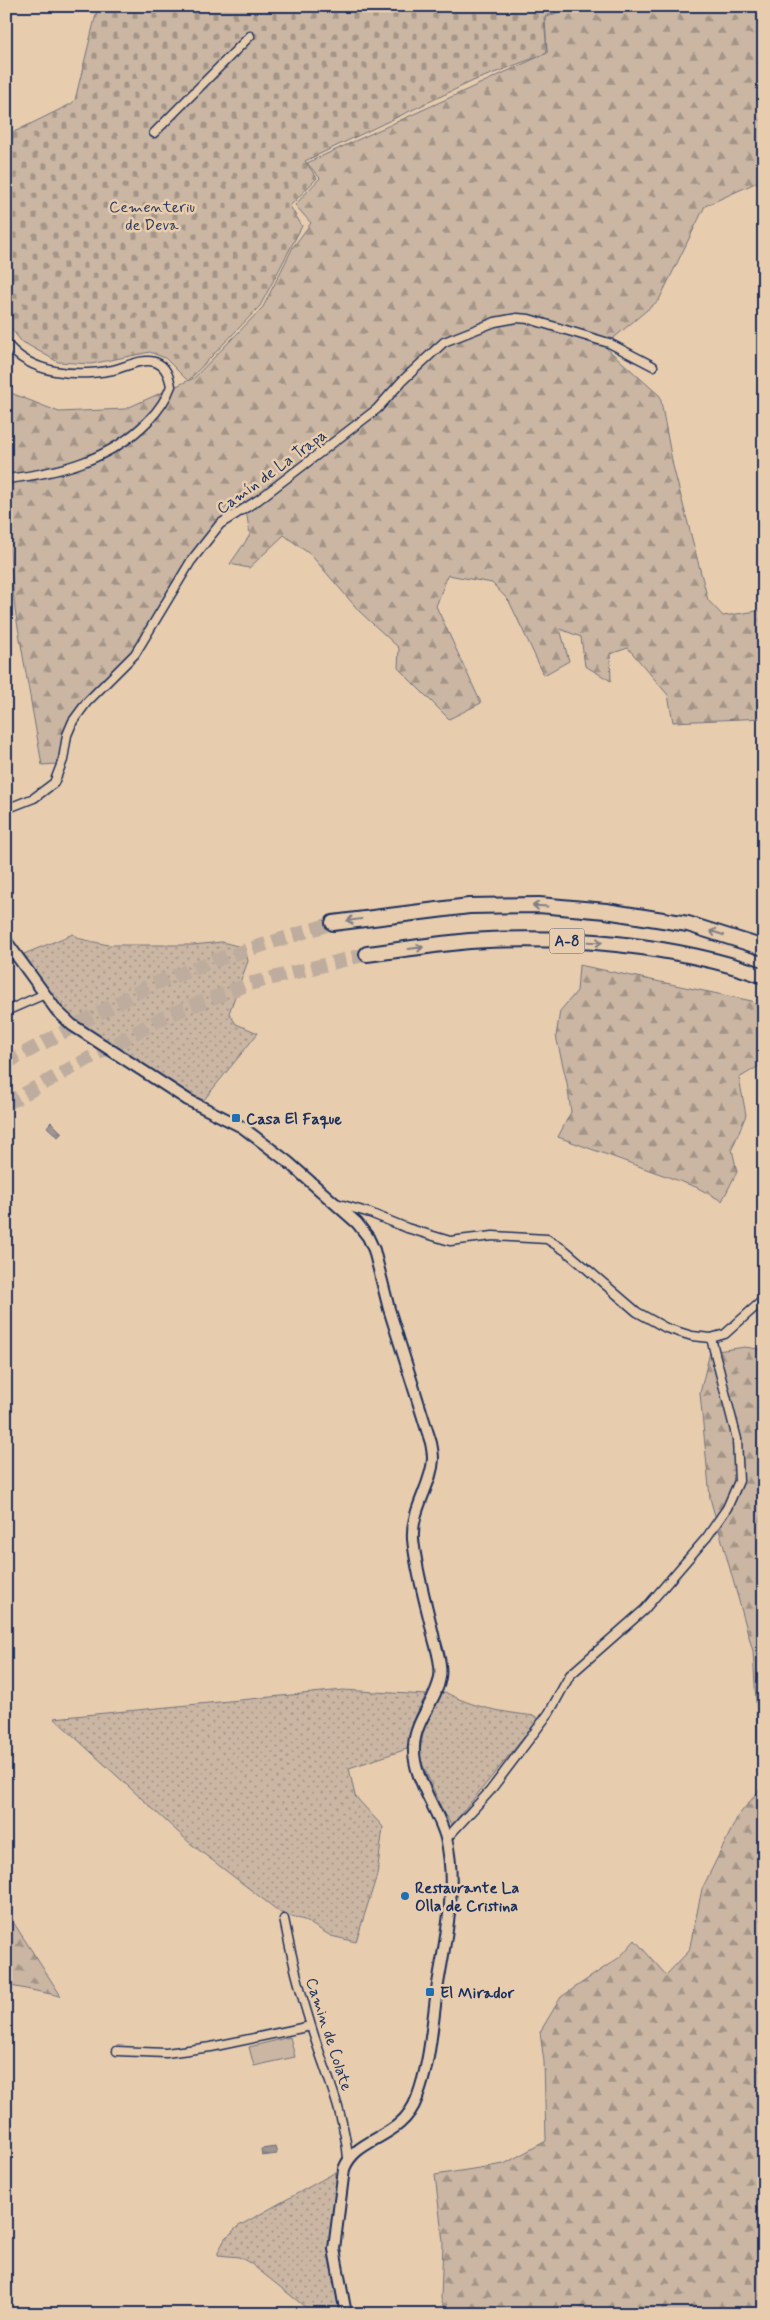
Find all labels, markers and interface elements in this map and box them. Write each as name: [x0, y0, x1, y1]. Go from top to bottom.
park label: Cementeriu de Deva: [109, 197, 195, 236]
street label: Camín de La Trapa: [213, 425, 331, 519]
one-way arrow: [532, 901, 548, 910]
one-way arrow: [347, 916, 363, 926]
road number: A-8: [550, 928, 584, 954]
one-way arrow: [710, 928, 726, 938]
one-way arrow: [587, 937, 603, 946]
one-way arrow: [407, 943, 423, 953]
place label: Casa El Faque: [246, 1109, 342, 1130]
marker: Casa El Faque: [230, 1112, 242, 1124]
place label: Restaurante La Olla de Cristina: [415, 1878, 519, 1917]
marker: Restaurante La Olla de Cristina: [399, 1890, 411, 1902]
street label: Camin de Colate: [300, 1975, 357, 2094]
place label: El Mirador: [440, 1983, 514, 2004]
marker: El Mirador: [424, 1986, 436, 1998]

